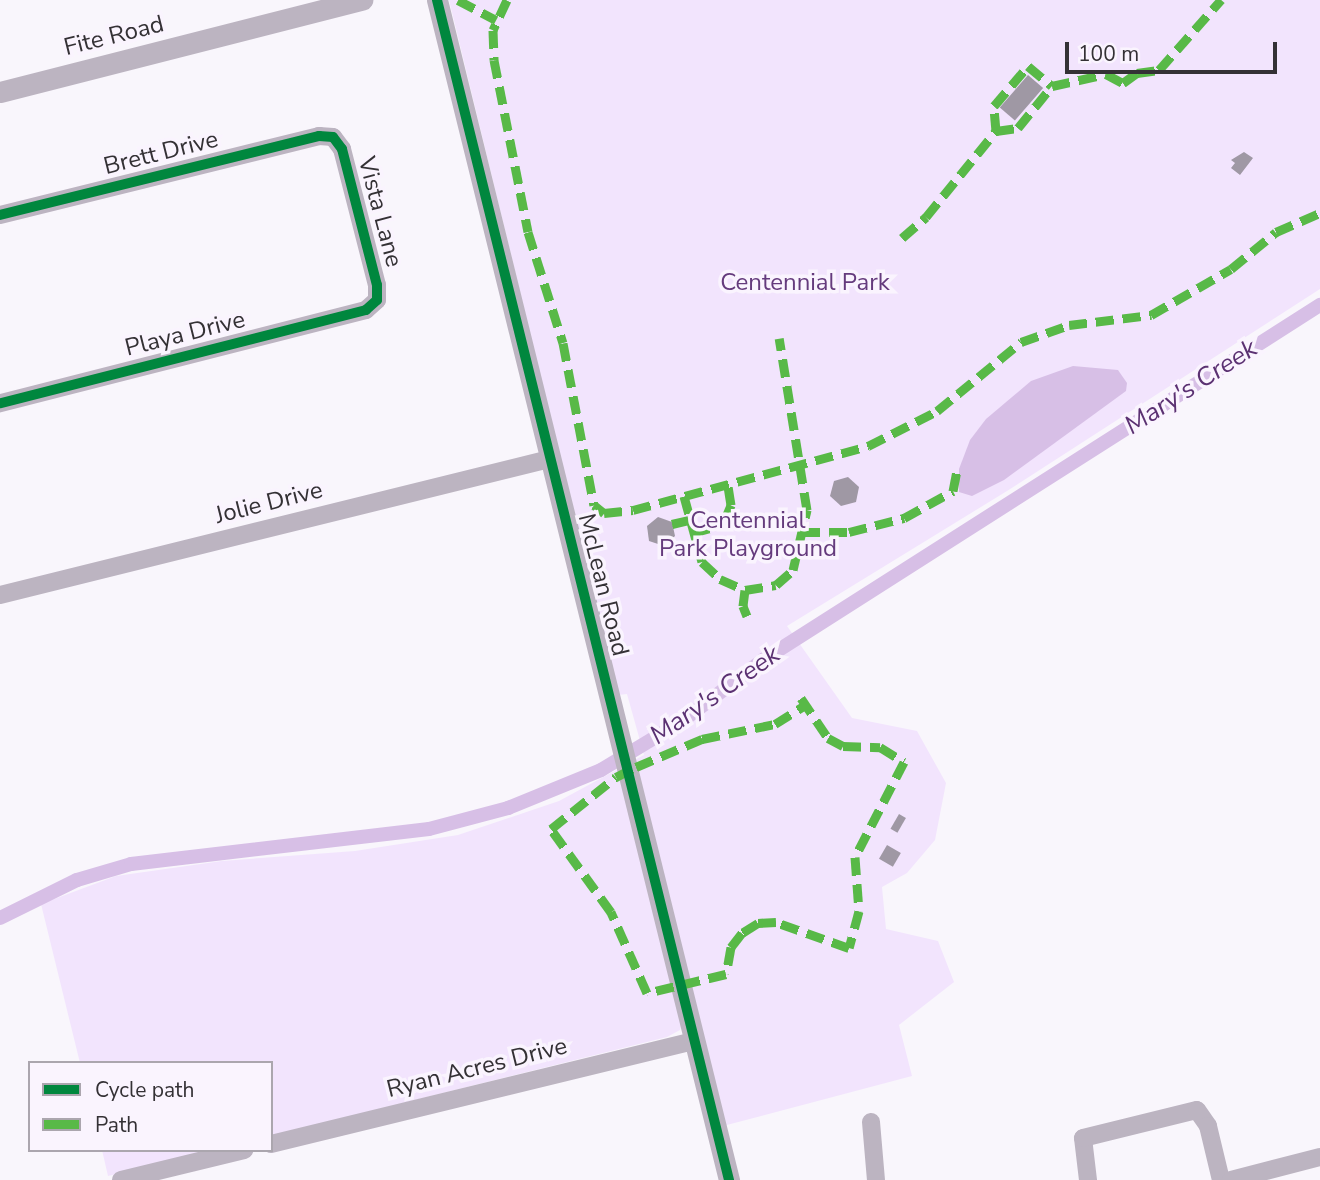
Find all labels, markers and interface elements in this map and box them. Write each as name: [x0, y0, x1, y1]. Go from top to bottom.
street label: Fite Road: [61, 10, 167, 62]
scale bar: [1068, 28, 1280, 72]
text: 100 m: [1078, 40, 1139, 68]
street label: Brett Drive: [101, 125, 221, 181]
street label: Vista Lane: [351, 154, 409, 270]
park label: Centennial Park: [720, 269, 890, 297]
street label: Playa Drive: [122, 305, 248, 363]
water label: Mary's Creek: [1119, 333, 1263, 441]
street label: Jolie Drive: [212, 476, 326, 530]
park label: Centennial Park Playground: [659, 507, 837, 563]
street label: McLean Road: [571, 511, 635, 659]
water label: Mary's Creek: [644, 639, 786, 751]
street label: Ryan Acres Drive: [384, 1032, 570, 1104]
legend: [28, 1061, 273, 1152]
text: Cycle path: [95, 1076, 194, 1104]
text: Path: [95, 1111, 138, 1139]

